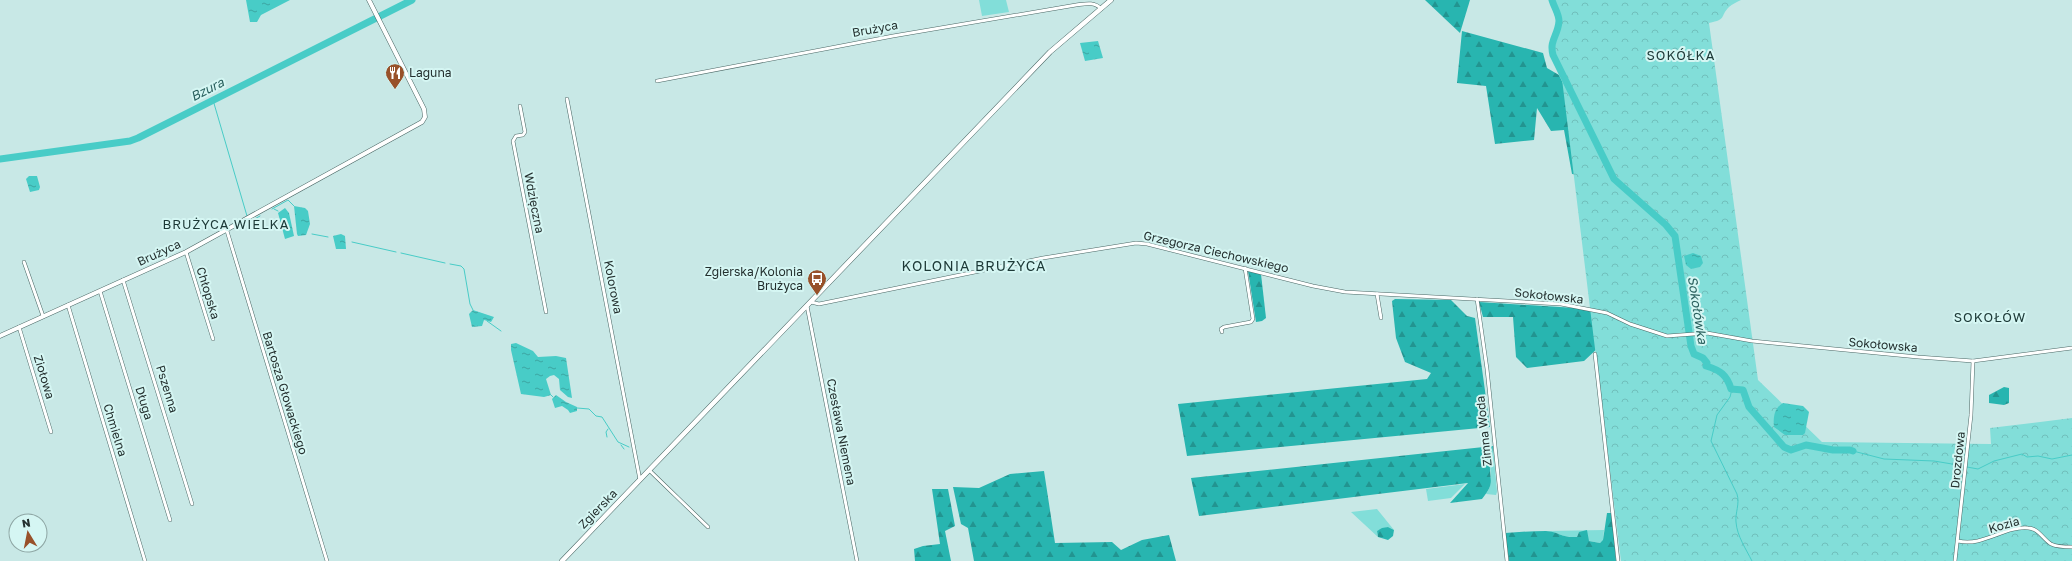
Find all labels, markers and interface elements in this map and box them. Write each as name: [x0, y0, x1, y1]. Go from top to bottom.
street label: Brużyca: [851, 17, 899, 40]
district label: SOKÓŁKA: [1647, 47, 1715, 63]
restaurant icon: Laguna: [384, 62, 406, 90]
place label: Laguna: [409, 65, 452, 80]
water label: Bzura: [188, 74, 227, 104]
street label: Wdzięczna: [521, 171, 548, 235]
district label: BRUŻYCA WIELKA: [162, 216, 290, 232]
street label: Grzegorza Ciechowskiego: [1142, 227, 1290, 276]
street label: Brużyca: [135, 236, 183, 269]
district label: KOLONIA BRUŻYCA: [902, 257, 1046, 274]
street label: Kolorowa: [601, 259, 626, 315]
place label: Zgierska/Kolonia Brużyca: [705, 264, 803, 293]
street label: Chłopska: [193, 265, 224, 321]
bus stop icon: Zgierska/Kolonia Brużyca: [806, 268, 828, 296]
water label: Sokołówka: [1685, 275, 1711, 346]
street label: Sokołowska: [1514, 284, 1584, 307]
district label: SOKOŁÓW: [1954, 309, 2026, 325]
street label: Bartosza Głowackiego: [260, 329, 311, 456]
street label: Sokołowska: [1848, 334, 1918, 355]
street label: Ziołowa: [31, 353, 58, 401]
street label: Pszenna: [153, 363, 182, 414]
street label: Czesława Niemena: [824, 377, 859, 487]
street label: Długa: [132, 384, 157, 421]
street label: Zimna Woda: [1472, 395, 1495, 467]
street label: Chmielna: [100, 402, 131, 458]
street label: Drozdowa: [1947, 431, 1968, 489]
street label: Zgierska: [575, 486, 620, 531]
north arrow: [8, 513, 48, 553]
street label: Kozia: [1987, 513, 2021, 536]
text: N: [21, 516, 31, 530]

